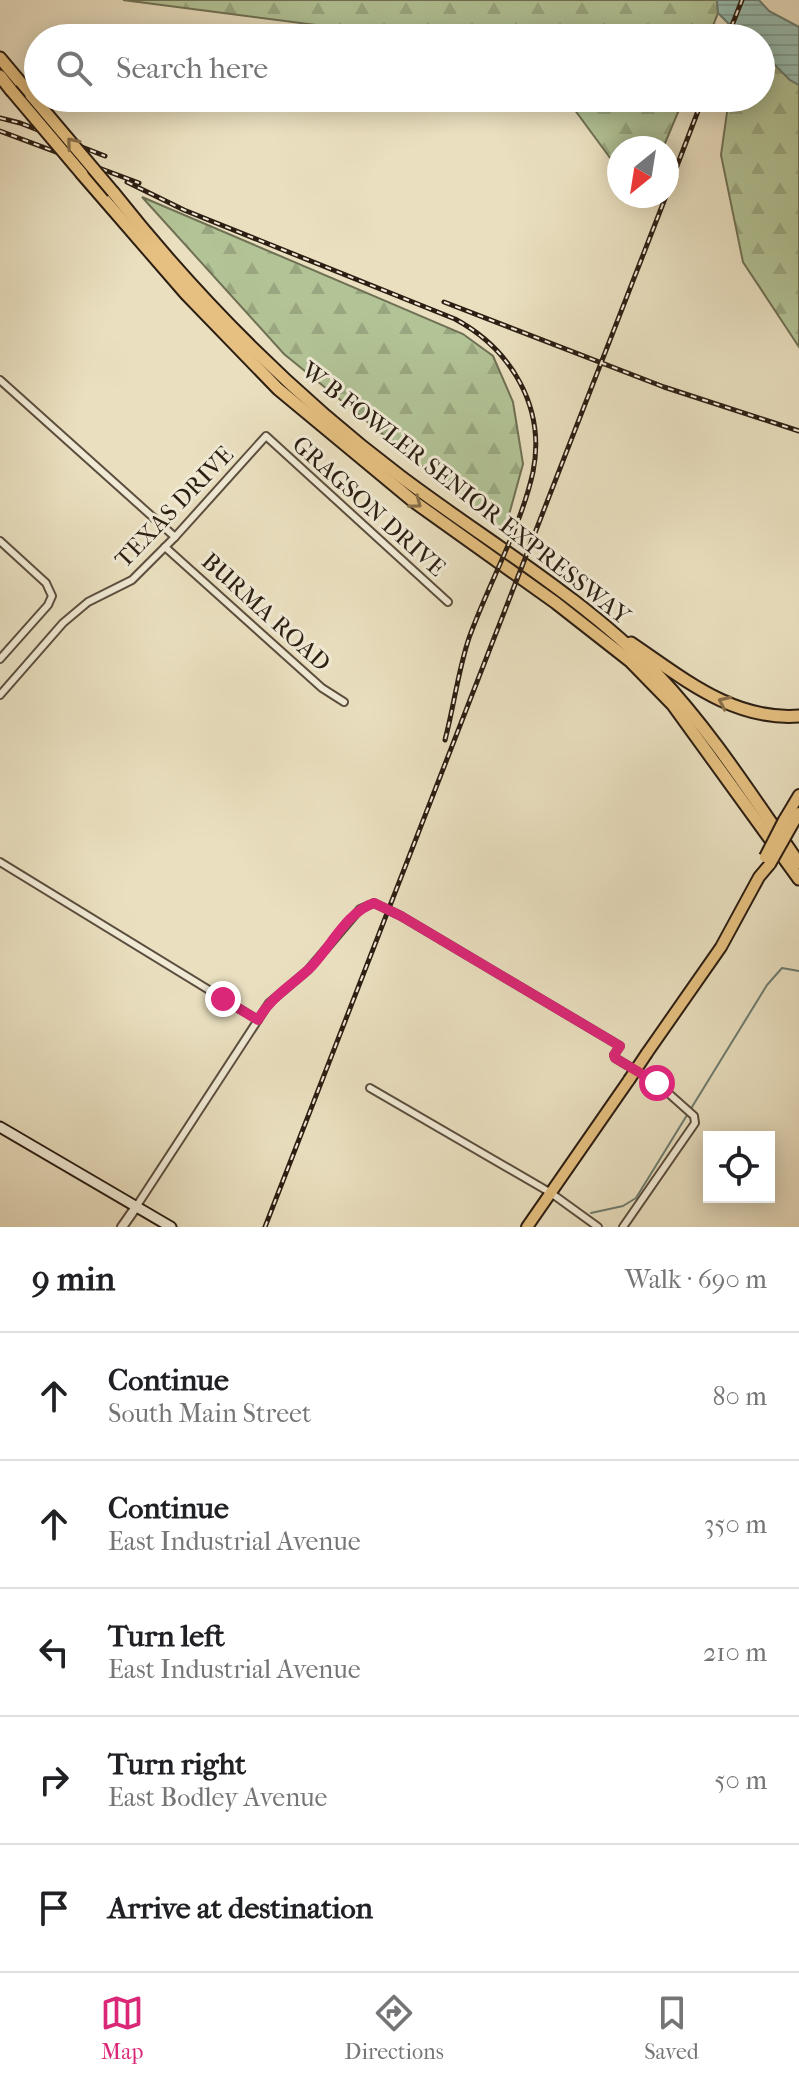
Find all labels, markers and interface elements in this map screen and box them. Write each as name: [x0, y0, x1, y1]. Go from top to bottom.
search box: [24, 24, 775, 112]
icon: search: [52, 46, 96, 90]
text: Search here: [116, 51, 268, 86]
north arrow: [607, 136, 679, 208]
one-way arrow: [67, 138, 82, 153]
street label: W B FOWLER SENIOR EXPRESSWAY: [295, 355, 636, 630]
street label: GRAGSON DRIVE: [287, 430, 451, 582]
street label: TEXAS DRIVE: [109, 441, 239, 573]
one-way arrow: [407, 493, 421, 507]
street label: BURMA ROAD: [196, 547, 336, 677]
one-way arrow: [717, 696, 732, 712]
route end: [205, 981, 241, 1017]
route start: [639, 1065, 675, 1101]
map controls: [703, 1131, 775, 1203]
button: locate: [703, 1131, 775, 1203]
text: 9 min: [32, 1259, 115, 1299]
text: Walk · 690 m: [625, 1264, 767, 1295]
text: Continue: [108, 1363, 229, 1398]
icon: ahead: [32, 1374, 76, 1418]
text: 80 m: [712, 1381, 767, 1412]
text: South Main Street: [108, 1398, 311, 1429]
text: Continue: [108, 1491, 229, 1526]
icon: ahead: [32, 1502, 76, 1546]
text: 350 m: [704, 1509, 767, 1540]
text: East Industrial Avenue: [108, 1526, 361, 1557]
text: Turn left: [108, 1619, 225, 1654]
icon: left: [32, 1630, 76, 1674]
text: 210 m: [703, 1637, 767, 1668]
text: East Industrial Avenue: [108, 1654, 361, 1685]
text: Turn right: [108, 1747, 246, 1782]
icon: right: [32, 1758, 76, 1802]
text: 50 m: [714, 1765, 767, 1796]
text: East Bodley Avenue: [108, 1782, 327, 1813]
icon: arrive: [32, 1886, 76, 1930]
text: Arrive at destination: [108, 1891, 373, 1926]
tab: Map: [100, 1991, 144, 2065]
tab: Directions: [345, 1991, 444, 2065]
tab: Saved: [644, 1991, 699, 2065]

